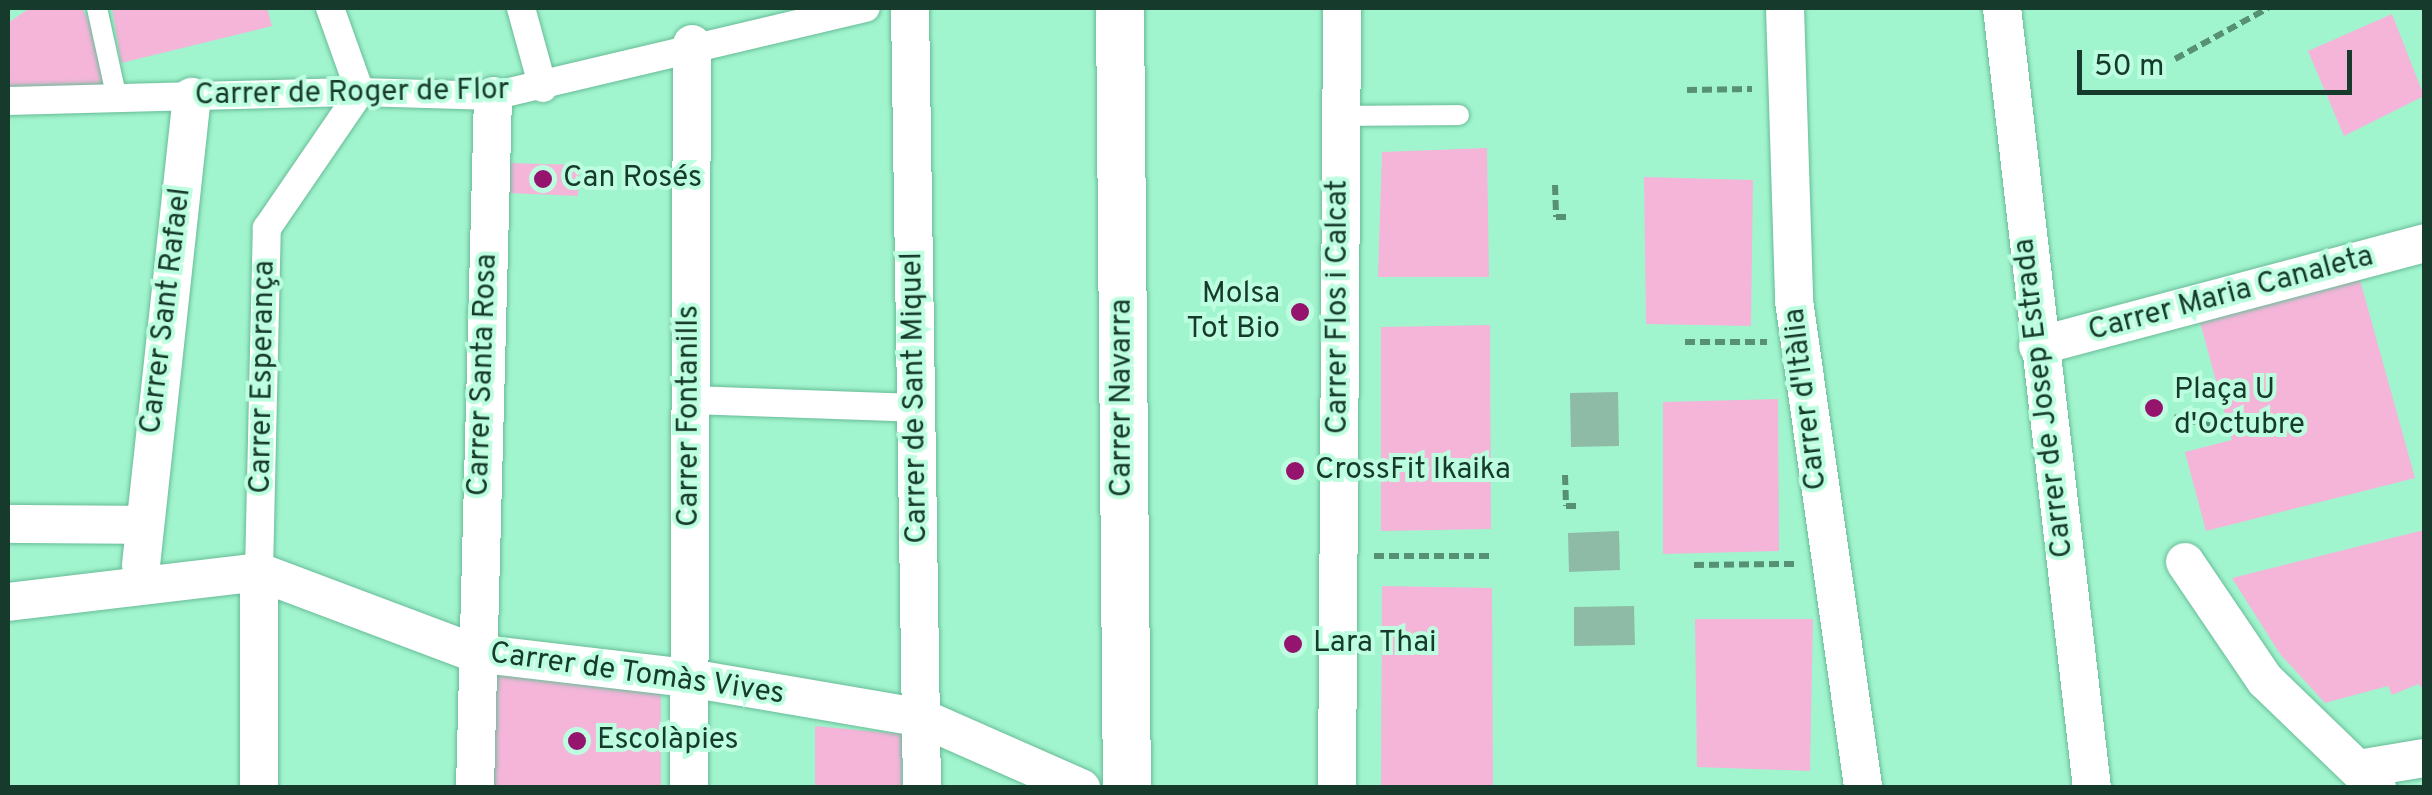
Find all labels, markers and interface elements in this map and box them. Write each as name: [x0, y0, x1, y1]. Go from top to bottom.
scale bar: [2082, 30, 2357, 92]
text: 50 m: [2094, 49, 2164, 86]
street label: Carrer de Roger de Flor: [194, 73, 510, 115]
place label: Can Rosés: [563, 161, 702, 197]
marker: Can Rosés: [532, 168, 554, 190]
street label: Carrer Flos i Calcat: [1321, 180, 1357, 434]
street label: Carrer Sant Rafael: [134, 186, 200, 436]
street label: Carrer de Josep Estrada: [2008, 236, 2082, 560]
street label: Carrer Maria Canaleta: [2085, 240, 2377, 350]
street label: Carrer de Sant Miquel: [895, 252, 937, 544]
street label: Carrer Santa Rosa: [462, 253, 506, 497]
street label: Carrer Esperança: [244, 260, 284, 494]
place label: Molsa Tot Bio: [1186, 277, 1280, 348]
street label: Carrer Navarra: [1105, 299, 1141, 497]
marker: Molsa Tot Bio: [1289, 301, 1311, 323]
street label: Carrer Fontanills: [672, 305, 708, 527]
street label: Carrer d'Itàlia: [1778, 306, 1836, 492]
place label: Plaça U d'Octubre: [2174, 373, 2305, 444]
marker: Plaça U d'Octubre: [2143, 397, 2165, 419]
place label: CrossFit Ikaika: [1315, 453, 1511, 489]
marker: CrossFit Ikaika: [1284, 460, 1306, 482]
place label: Lara Thai: [1313, 626, 1438, 662]
marker: Lara Thai: [1282, 633, 1304, 655]
street label: Carrer de Tomàs Vives: [486, 636, 788, 714]
place label: Escolàpies: [597, 723, 739, 759]
marker: Escolàpies: [566, 730, 588, 752]

